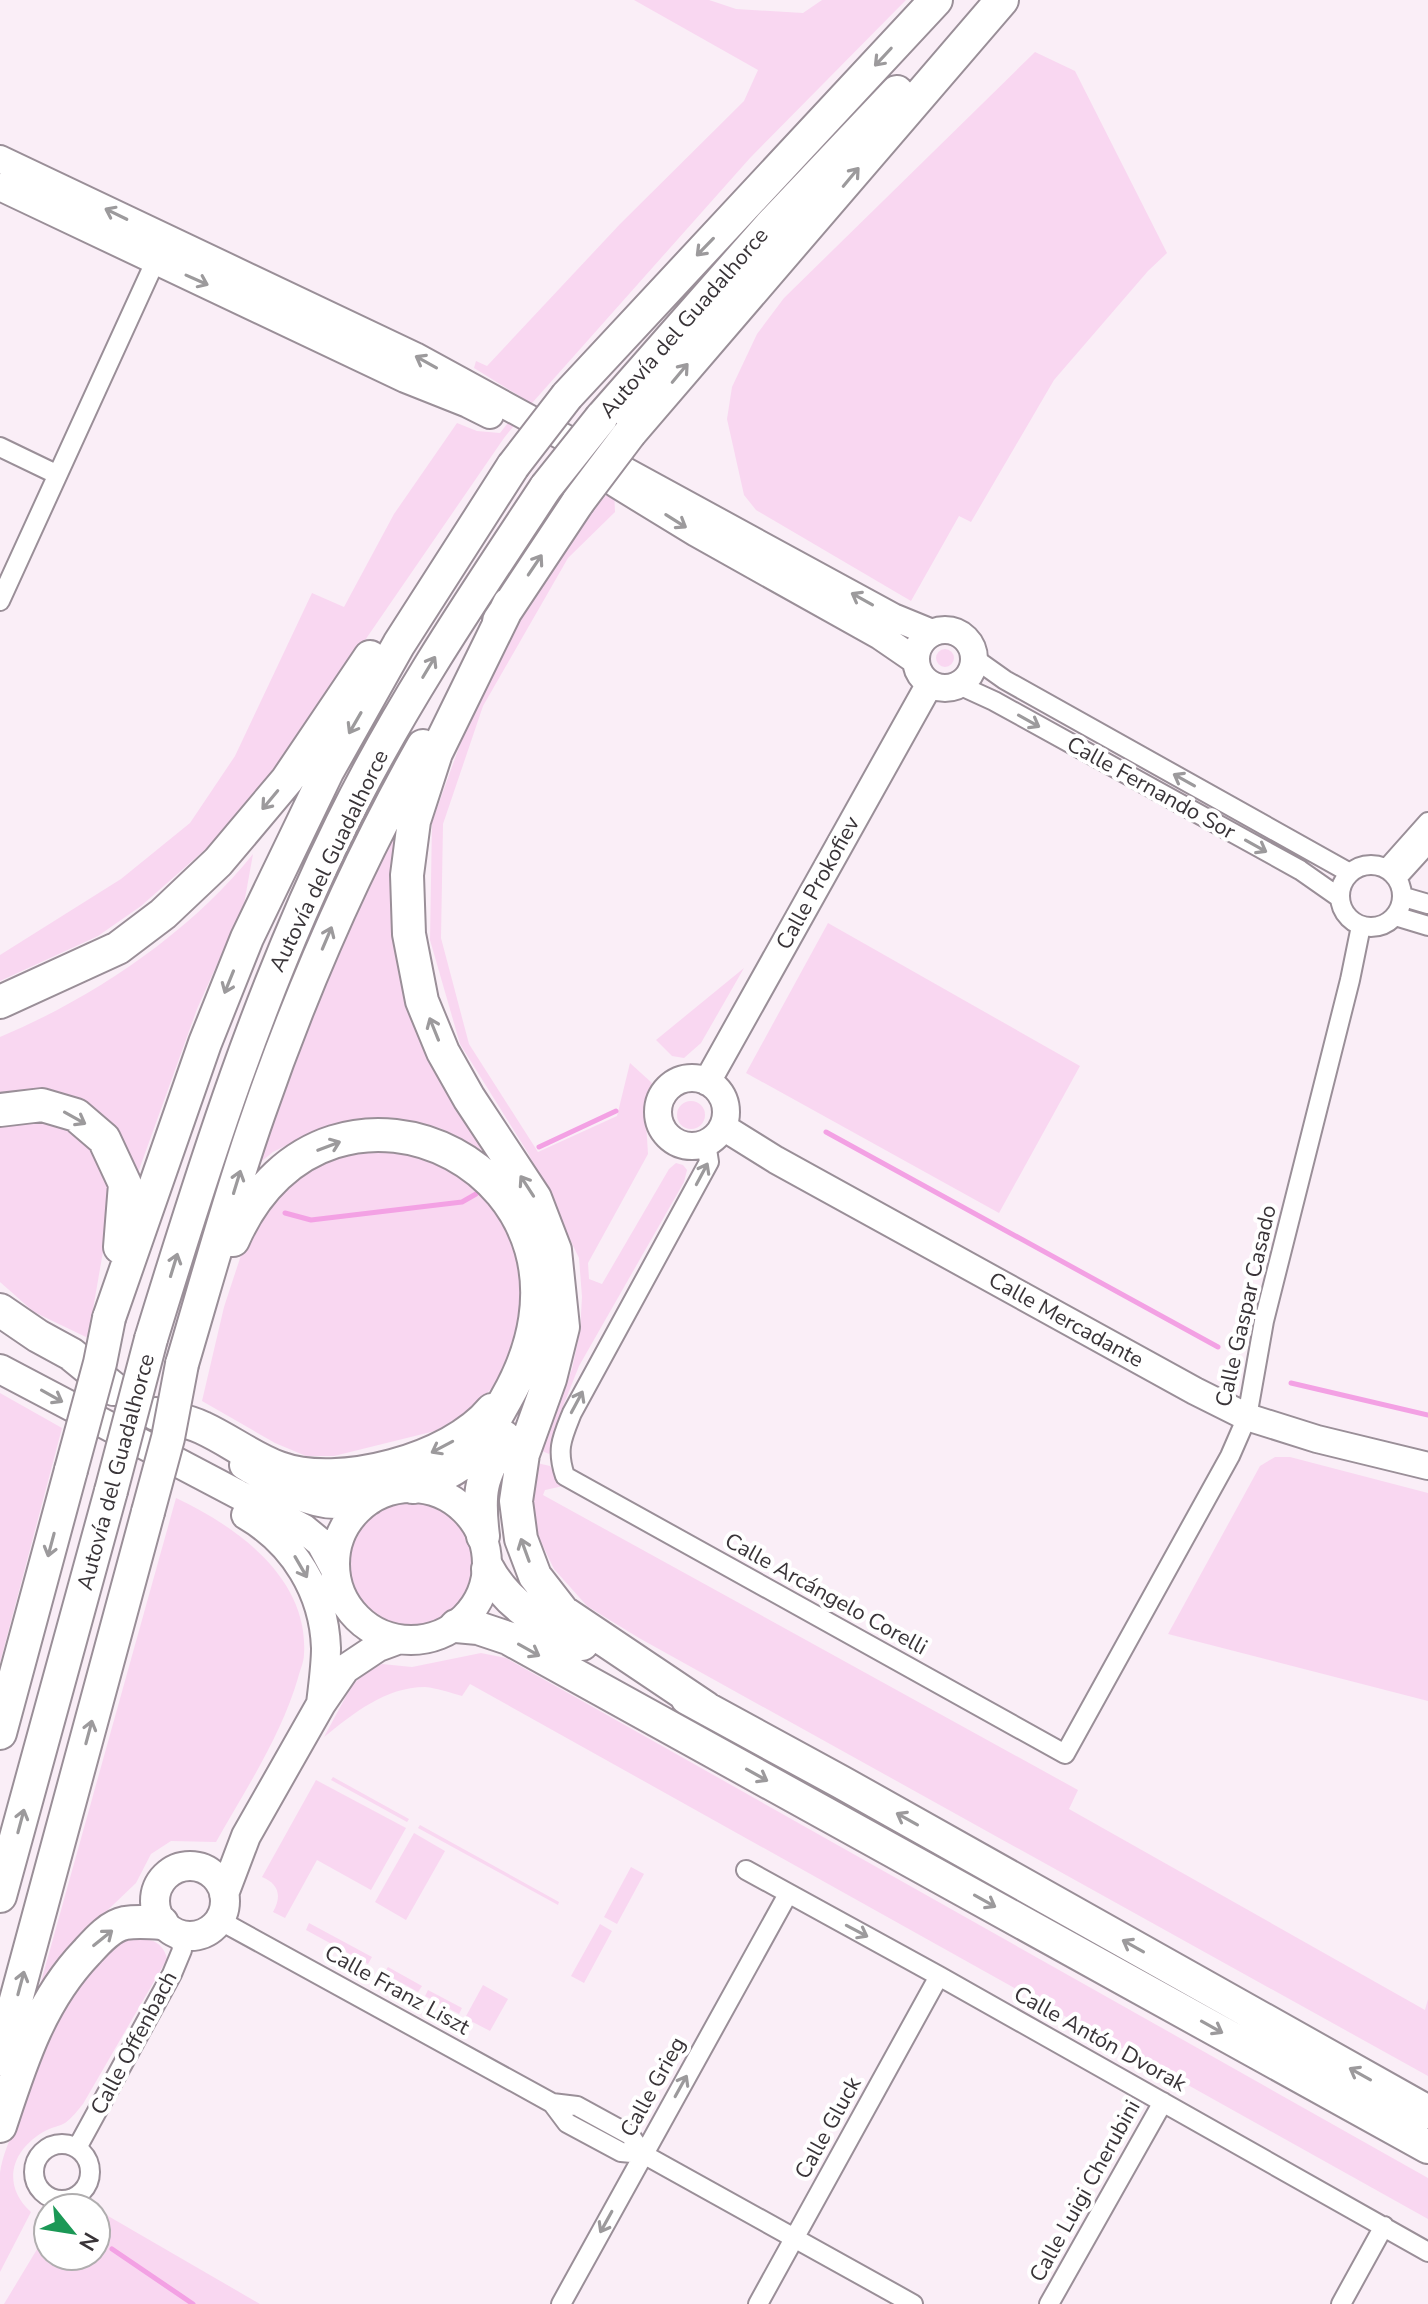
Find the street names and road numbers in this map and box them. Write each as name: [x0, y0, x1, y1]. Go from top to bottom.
street label: Autovía del Guadalhorce: [593, 221, 775, 425]
street label: Calle Fernando Sor: [1061, 729, 1241, 847]
street label: Autovía del Guadalhorce: [262, 745, 396, 977]
street label: Calle Prokofiev: [769, 810, 867, 955]
street label: Calle Gaspar Casado: [1208, 1202, 1284, 1410]
street label: Calle Mercadante: [983, 1265, 1149, 1375]
street label: Autovía del Guadalhorce: [70, 1350, 162, 1594]
street label: Calle Arcángelo Corelli: [719, 1526, 933, 1662]
street label: Calle Franz Liszt: [319, 1938, 475, 2042]
street label: Calle Offenbach: [84, 1966, 184, 2120]
street label: Calle Antón Dvorak: [1008, 1979, 1193, 2099]
street label: Calle Grieg: [613, 2032, 693, 2142]
street label: Calle Gluck: [788, 2071, 869, 2184]
street label: Calle Luigi Cherubini: [1022, 2095, 1148, 2287]

